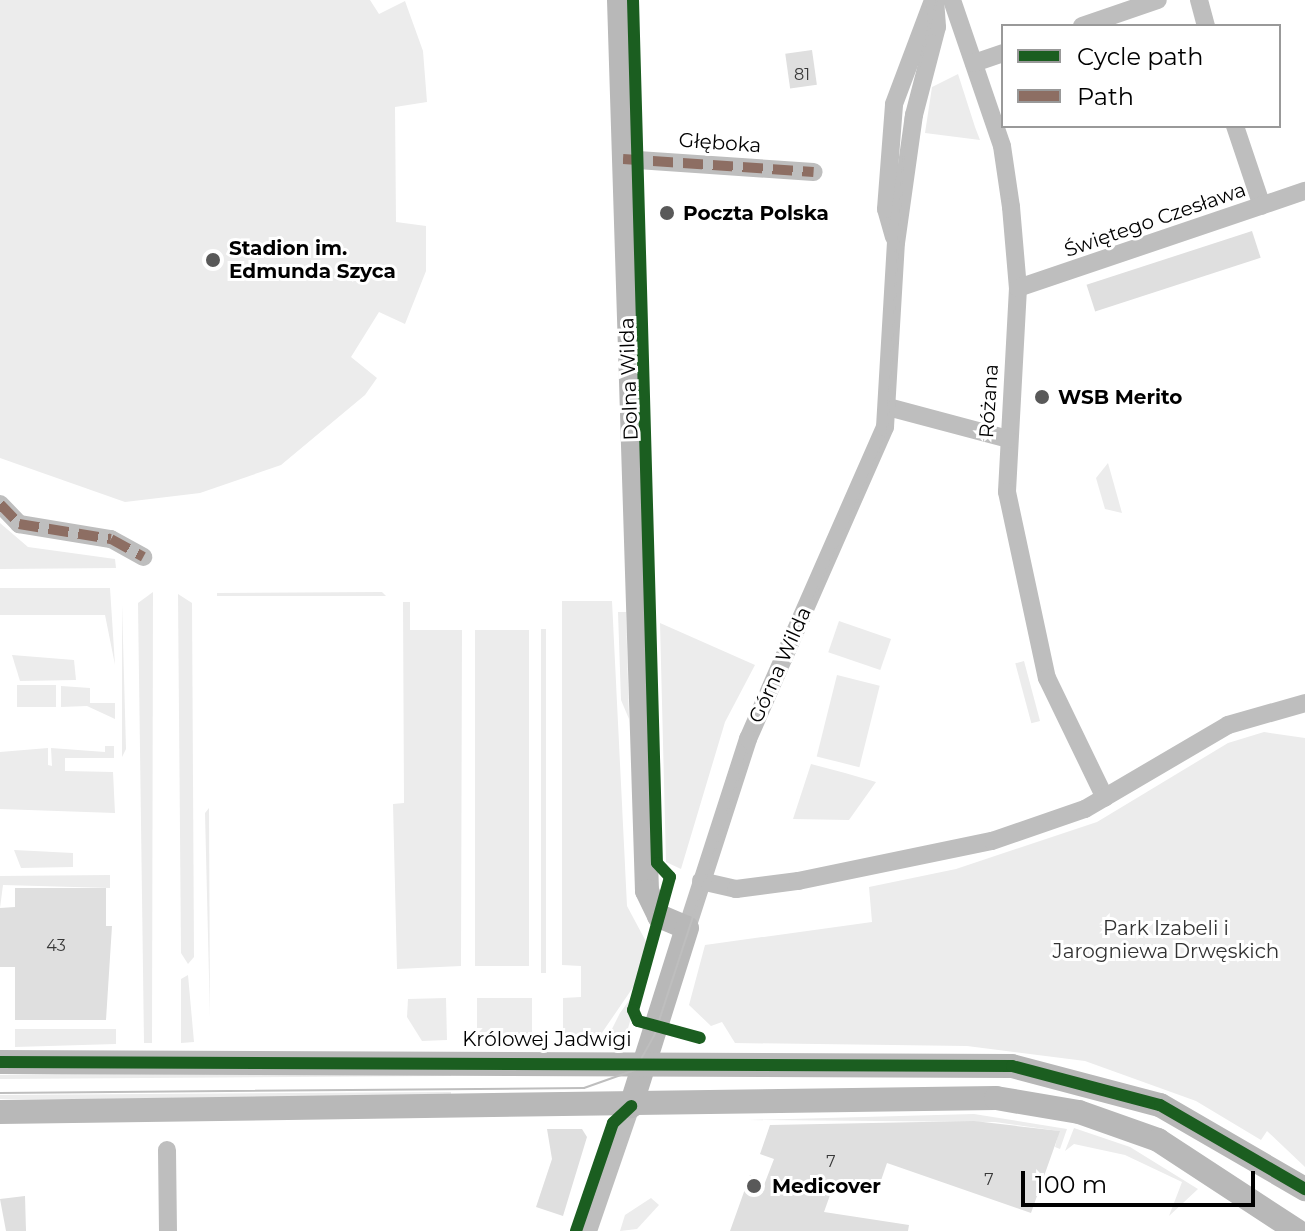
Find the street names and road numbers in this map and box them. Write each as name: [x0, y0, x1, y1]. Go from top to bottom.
street label: Głęboka: [678, 128, 762, 158]
street label: Świętego Czesława: [1061, 178, 1249, 262]
street label: Dolna Wilda: [615, 317, 643, 441]
street label: Różana: [974, 363, 1004, 439]
street label: Górna Wilda: [744, 603, 816, 727]
street label: Królowej Jadwigi: [462, 1027, 632, 1051]

